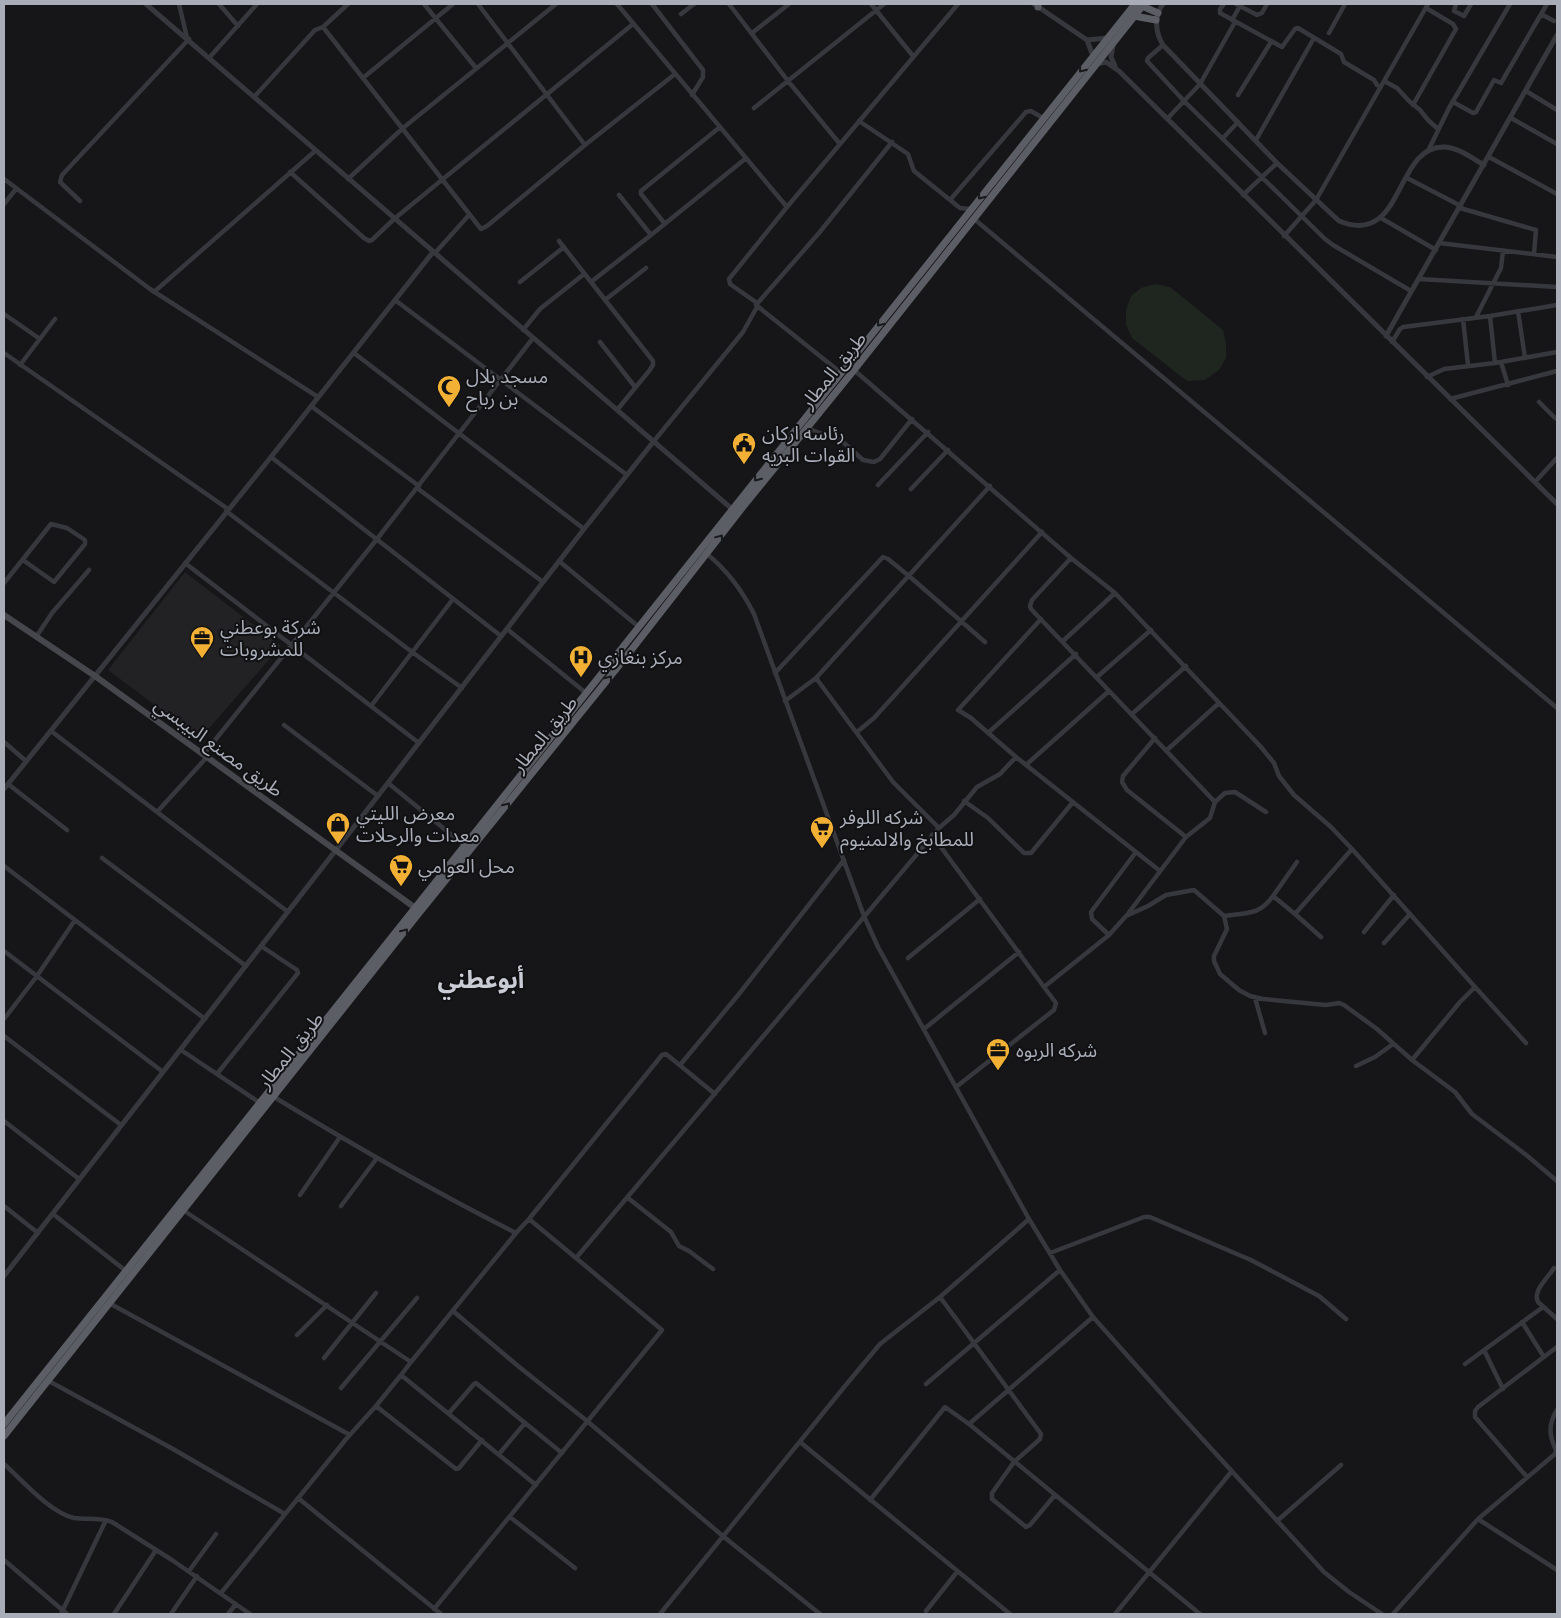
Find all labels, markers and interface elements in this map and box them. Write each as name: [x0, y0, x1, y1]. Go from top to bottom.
one-way arrow: [1080, 63, 1088, 72]
one-way arrow: [978, 190, 986, 199]
one-way arrow: [877, 317, 885, 326]
street label: طريق المطار: [792, 325, 873, 415]
place label: مسجد بلال بن رباح: [466, 361, 548, 412]
mosque icon: مسجد بلال بن رباح: [436, 374, 462, 408]
place label: رئاسه اركان القوات البريه: [762, 418, 855, 469]
public building icon: رئاسه اركان القوات البريه: [731, 431, 757, 465]
one-way arrow: [754, 472, 762, 481]
one-way arrow: [714, 534, 723, 544]
place label: شركة بوعطني للمشروبات: [220, 612, 321, 663]
office icon: شركة بوعطني للمشروبات: [189, 625, 215, 659]
place label: مركز بنغازي: [598, 642, 683, 672]
hospital icon: مركز بنغازي: [568, 644, 594, 678]
one-way arrow: [603, 676, 611, 685]
street label: طريق المطار: [503, 689, 584, 779]
street label: طريق مصنع البيبسي: [148, 690, 290, 805]
place label: معرض الليتي معدات والرحلات: [356, 798, 480, 849]
one-way arrow: [501, 802, 510, 811]
place label: شركه اللوفر للمطابخ والالمنيوم: [839, 802, 974, 854]
shop icon: معرض الليتي معدات والرحلات: [325, 811, 351, 845]
supermarket icon: شركه اللوفر للمطابخ والالمنيوم: [809, 815, 835, 849]
place label: محل العوامي: [418, 851, 515, 881]
supermarket icon: محل العوامي: [388, 853, 414, 887]
one-way arrow: [399, 929, 407, 938]
district label: أبوعطني: [438, 961, 524, 1000]
street label: طريق المطار: [249, 1005, 330, 1095]
place label: شركه الربوه: [1016, 1035, 1097, 1064]
office icon: شركه الربوه: [985, 1037, 1011, 1071]

